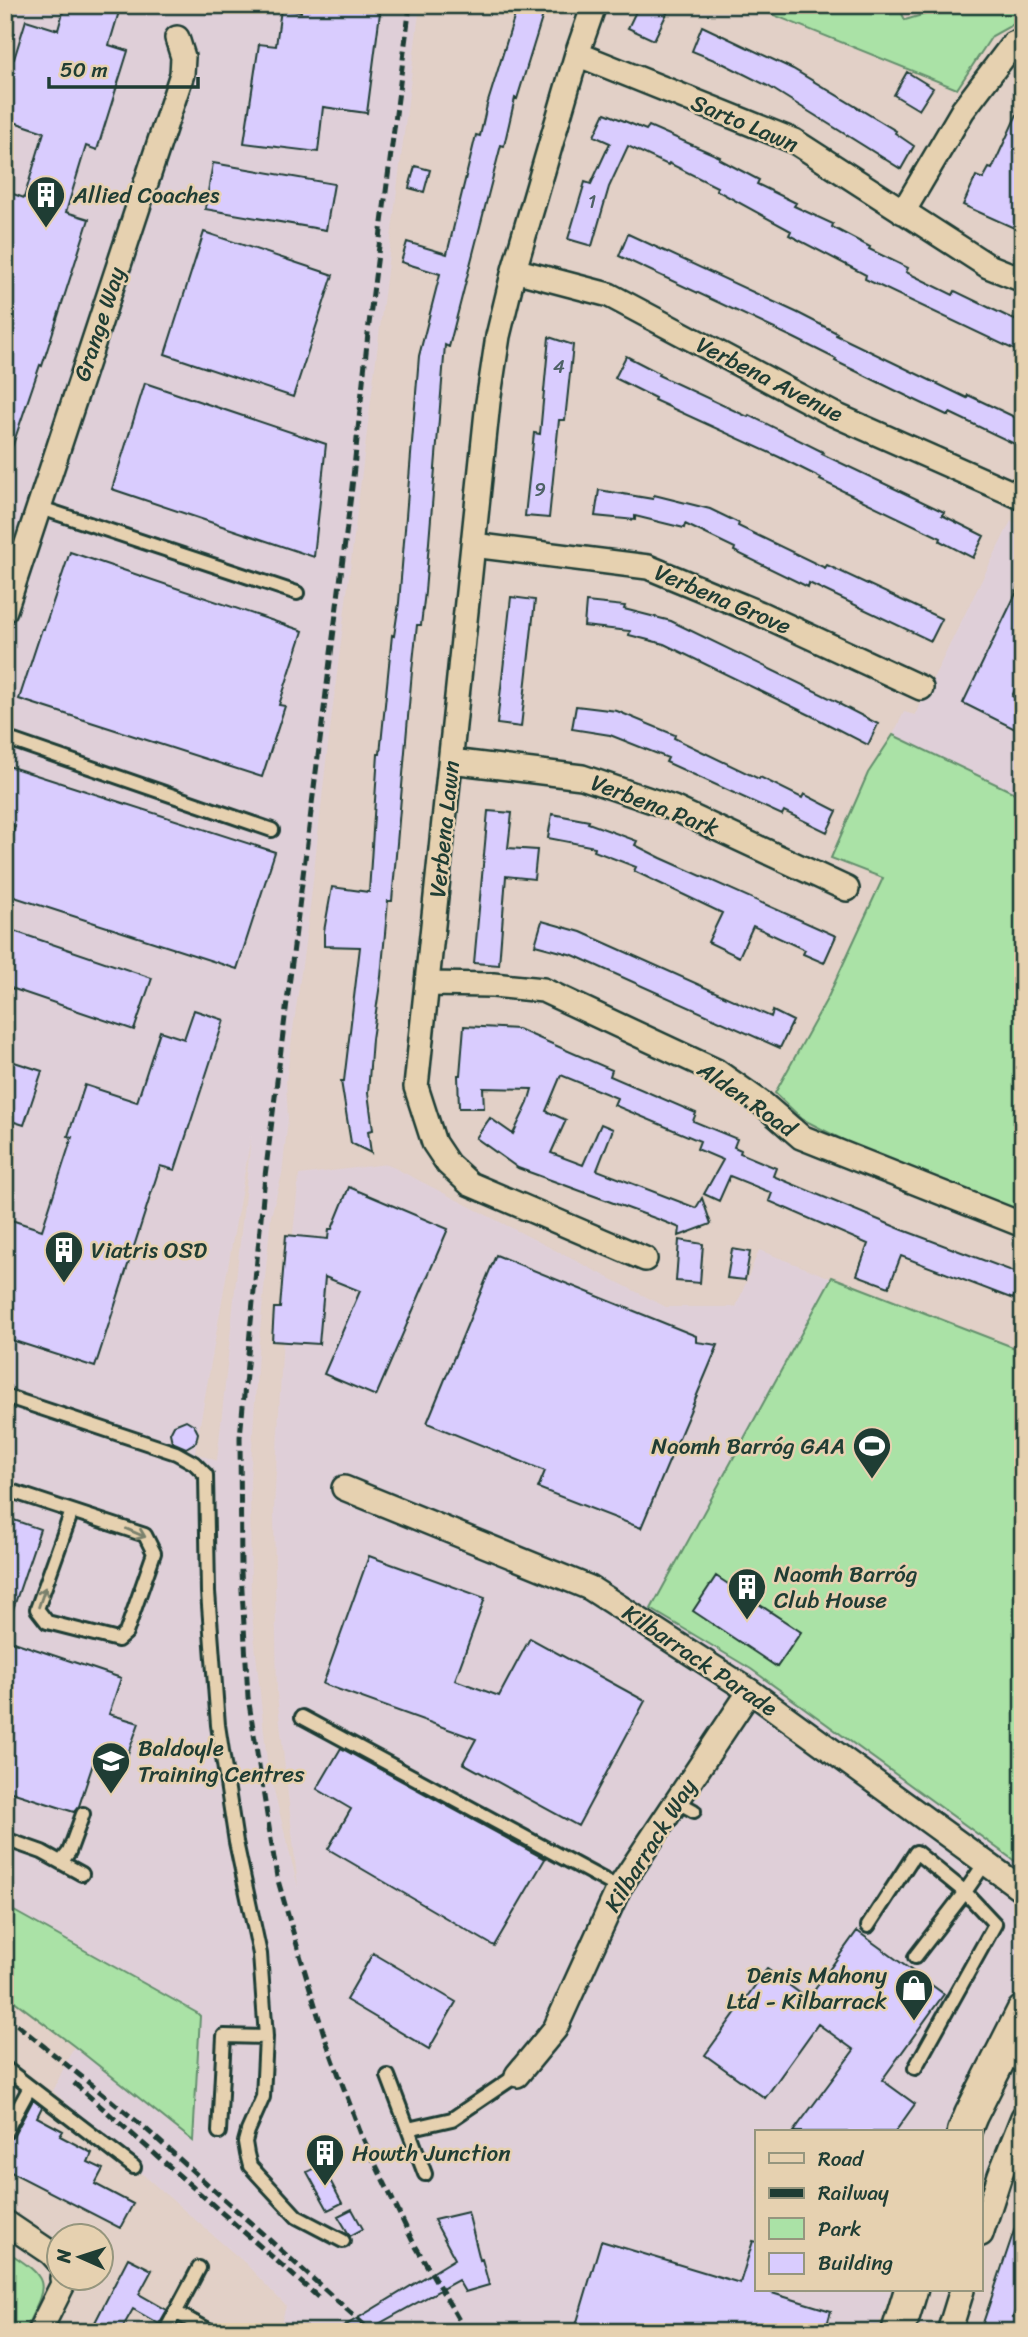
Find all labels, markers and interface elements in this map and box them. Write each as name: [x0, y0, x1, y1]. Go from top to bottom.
scale bar: [49, 46, 198, 90]
text: 50 m: [60, 51, 108, 89]
street label: Sarto Lawn: [685, 82, 805, 165]
building icon: Allied Coaches: [25, 174, 67, 229]
place label: Allied Coaches: [72, 175, 220, 216]
house number: 1: [588, 185, 596, 218]
street label: Grange Way: [62, 261, 137, 387]
street label: Verbena Avenue: [689, 325, 851, 434]
house number: 4: [553, 350, 565, 383]
house number: 9: [534, 473, 546, 506]
street label: Verbena Grove: [648, 552, 798, 647]
street label: Verbena Lawn: [417, 758, 472, 900]
street label: Verbena Park: [585, 762, 725, 849]
street label: Alden Road: [688, 1050, 806, 1150]
building icon: Viatris OSD: [43, 1229, 85, 1284]
place label: Viatris OSD: [91, 1230, 207, 1271]
sports icon: Naomh Barróg GAA: [851, 1425, 893, 1480]
place label: Naomh Barróg GAA: [651, 1426, 845, 1467]
one-way arrow: [125, 1527, 146, 1540]
place label: Naomh Barróg Club House: [774, 1554, 918, 1621]
building icon: Naomh Barróg Club House: [726, 1566, 768, 1621]
one-way arrow: [37, 1586, 49, 1608]
street label: Kilbarrack Parade: [613, 1593, 786, 1728]
place label: Baldoyle Training Centres: [138, 1728, 305, 1795]
school or university icon: Baldoyle Training Centres: [90, 1740, 132, 1795]
street label: Kilbarrack Way: [593, 1770, 708, 1921]
place label: Denis Mahony Ltd - Kilbarrack: [726, 1955, 887, 2022]
shop icon: Denis Mahony Ltd - Kilbarrack: [893, 1967, 935, 2022]
legend: [755, 2130, 982, 2292]
building icon: Howth Junction: [304, 2132, 346, 2187]
place label: Howth Junction: [352, 2133, 511, 2174]
text: Road: [818, 2140, 865, 2178]
text: Railway: [818, 2174, 889, 2212]
text: Park: [818, 2210, 861, 2248]
north arrow: [46, 2222, 116, 2292]
text: Building: [818, 2244, 894, 2282]
text: N: [47, 2248, 80, 2265]

